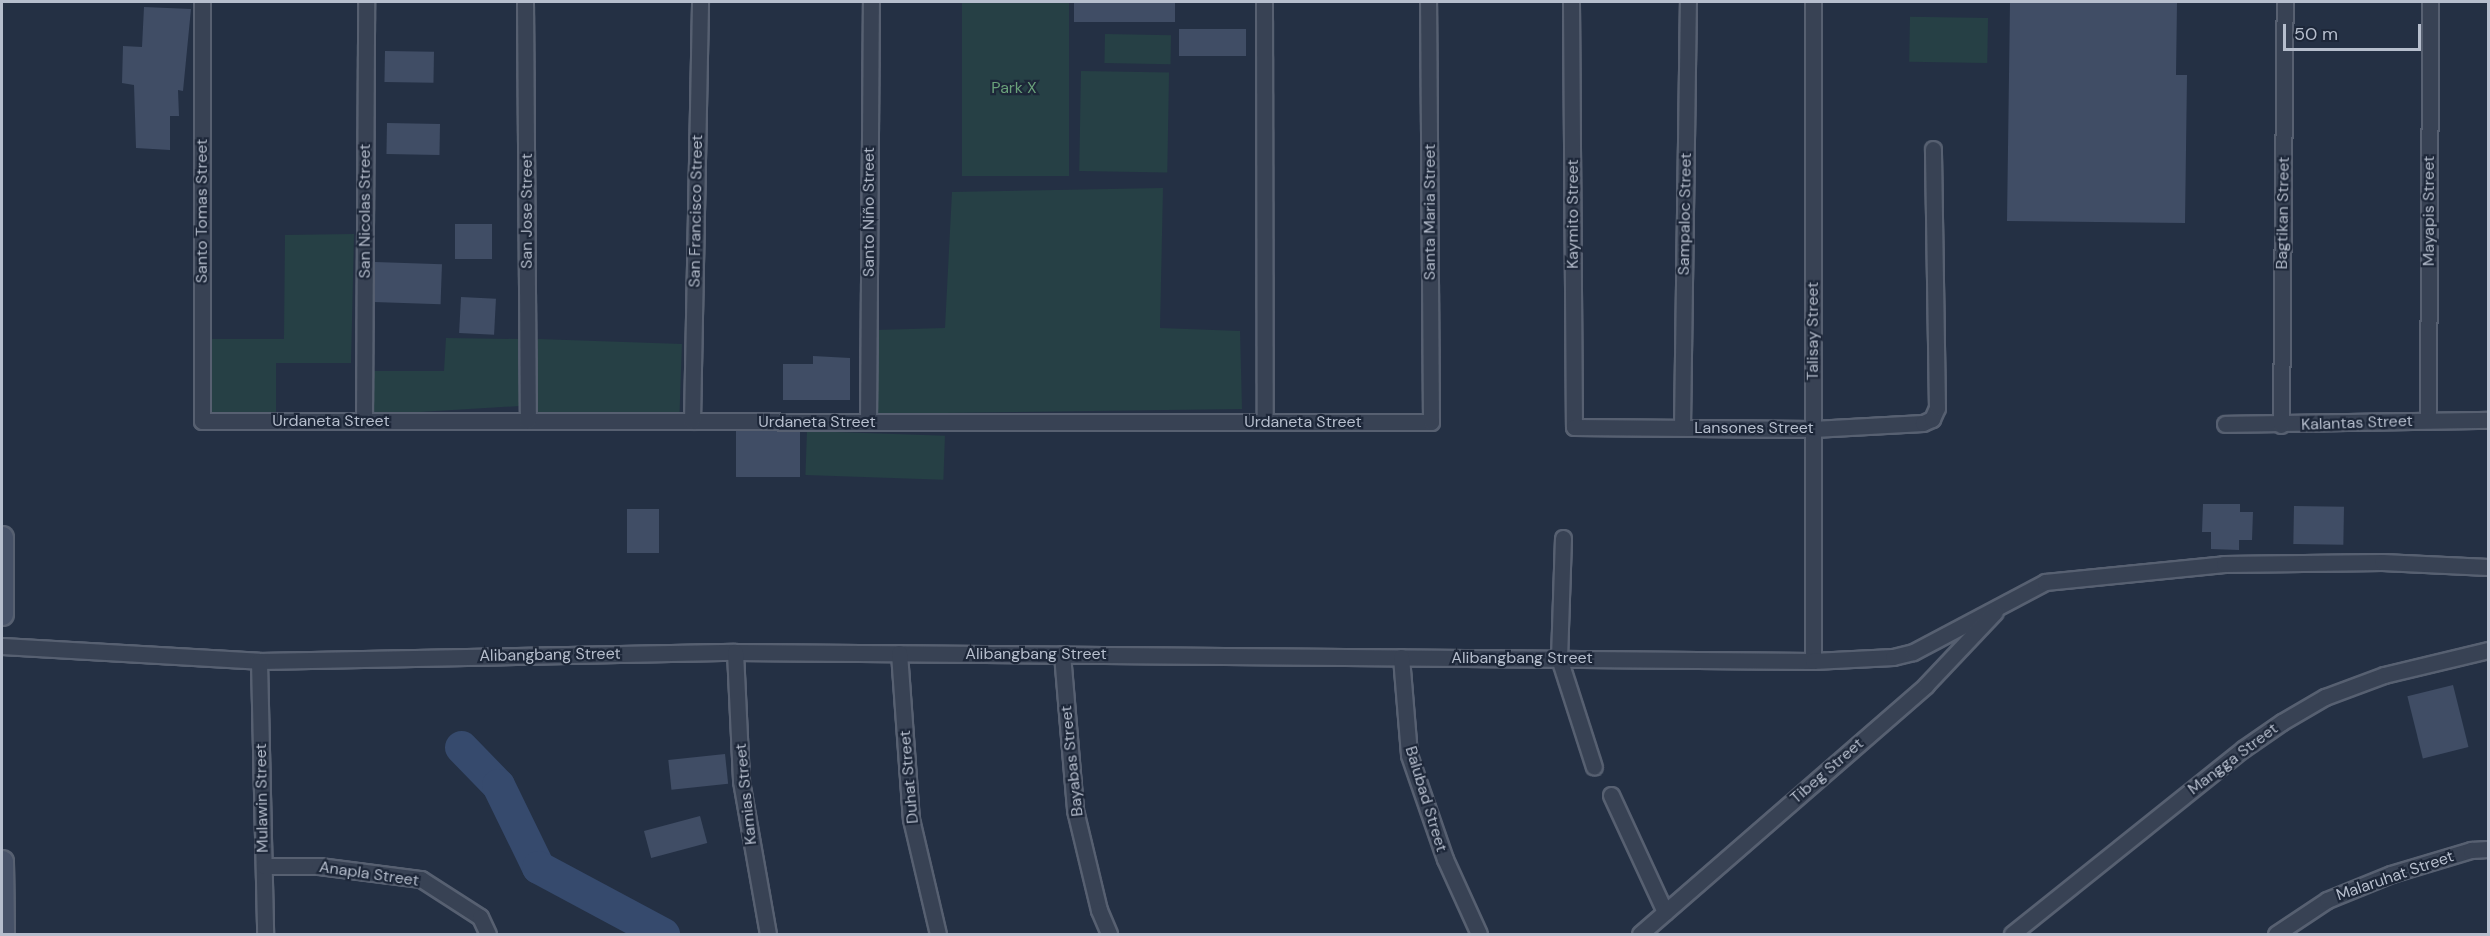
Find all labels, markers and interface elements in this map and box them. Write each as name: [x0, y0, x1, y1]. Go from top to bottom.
scale bar: [2286, 12, 2424, 50]
text: 50 m: [2294, 22, 2338, 46]
park label: Park X: [991, 78, 1037, 98]
street label: San Francisco Street: [685, 134, 707, 288]
street label: Santo Tomas Street: [192, 139, 212, 283]
street label: San Nicolas Street: [355, 144, 375, 278]
street label: Santa Maria Street: [1420, 144, 1440, 280]
street label: Santo Niño Street: [859, 147, 879, 277]
street label: Sampaloc Street: [1674, 152, 1696, 276]
street label: San Jose Street: [517, 153, 537, 269]
street label: Bagtikan Street: [2272, 156, 2294, 270]
street label: Mayapis Street: [2419, 156, 2439, 266]
street label: Kaymito Street: [1563, 159, 1583, 269]
street label: Talisay Street: [1803, 282, 1823, 380]
street label: Urdaneta Street: [272, 411, 390, 431]
street label: Kalantas Street: [2301, 411, 2413, 435]
street label: Urdaneta Street: [758, 412, 876, 432]
street label: Urdaneta Street: [1244, 412, 1362, 432]
street label: Lansones Street: [1694, 418, 1814, 438]
street label: Alibangbang Street: [479, 644, 621, 666]
street label: Alibangbang Street: [965, 644, 1107, 664]
street label: Alibangbang Street: [1451, 648, 1593, 668]
street label: Bayabas Street: [1057, 705, 1087, 817]
street label: Mangga Street: [2184, 719, 2282, 799]
street label: Duhat Street: [895, 729, 923, 825]
street label: Tibeg Street: [1787, 734, 1867, 808]
street label: Kamias Street: [731, 742, 761, 846]
street label: Mulawin Street: [251, 743, 273, 853]
street label: Balubad Street: [1401, 744, 1451, 854]
street label: Malaruhat Street: [2334, 847, 2456, 905]
street label: Anapla Street: [318, 858, 420, 890]

